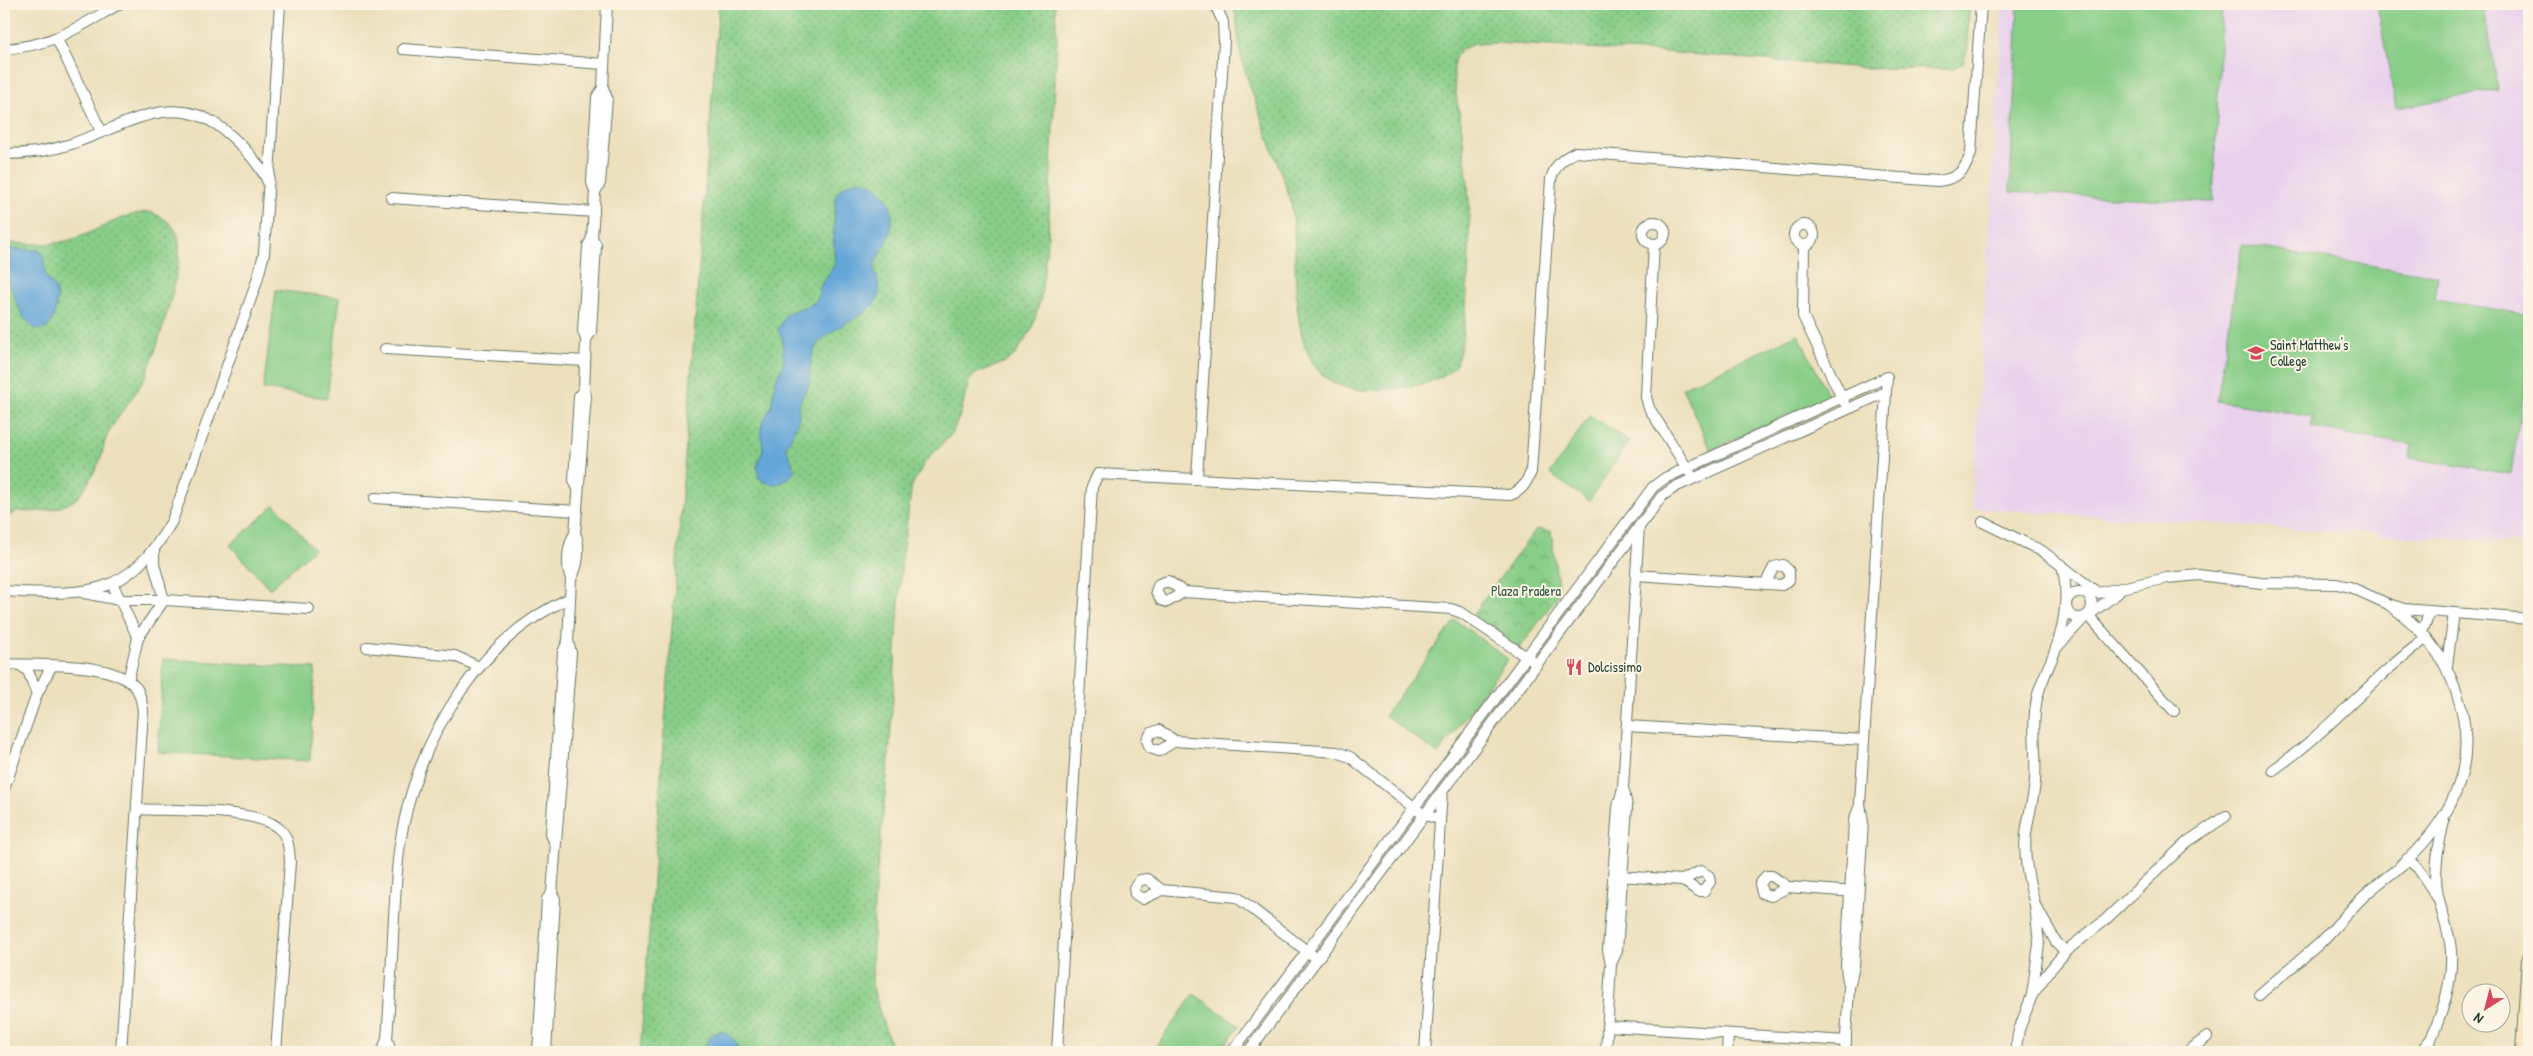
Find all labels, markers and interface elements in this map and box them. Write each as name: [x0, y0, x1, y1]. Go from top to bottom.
place label: Saint Matthew's College: [2270, 335, 2348, 371]
school or university icon: Saint Matthew's College: [2246, 343, 2266, 363]
park label: Plaza Pradera: [1491, 581, 1562, 600]
restaurant icon: Dolcissimo: [1564, 657, 1584, 677]
place label: Dolcissimo: [1588, 657, 1642, 676]
north arrow: [2460, 984, 2510, 1034]
text: N: [2469, 1009, 2487, 1029]

